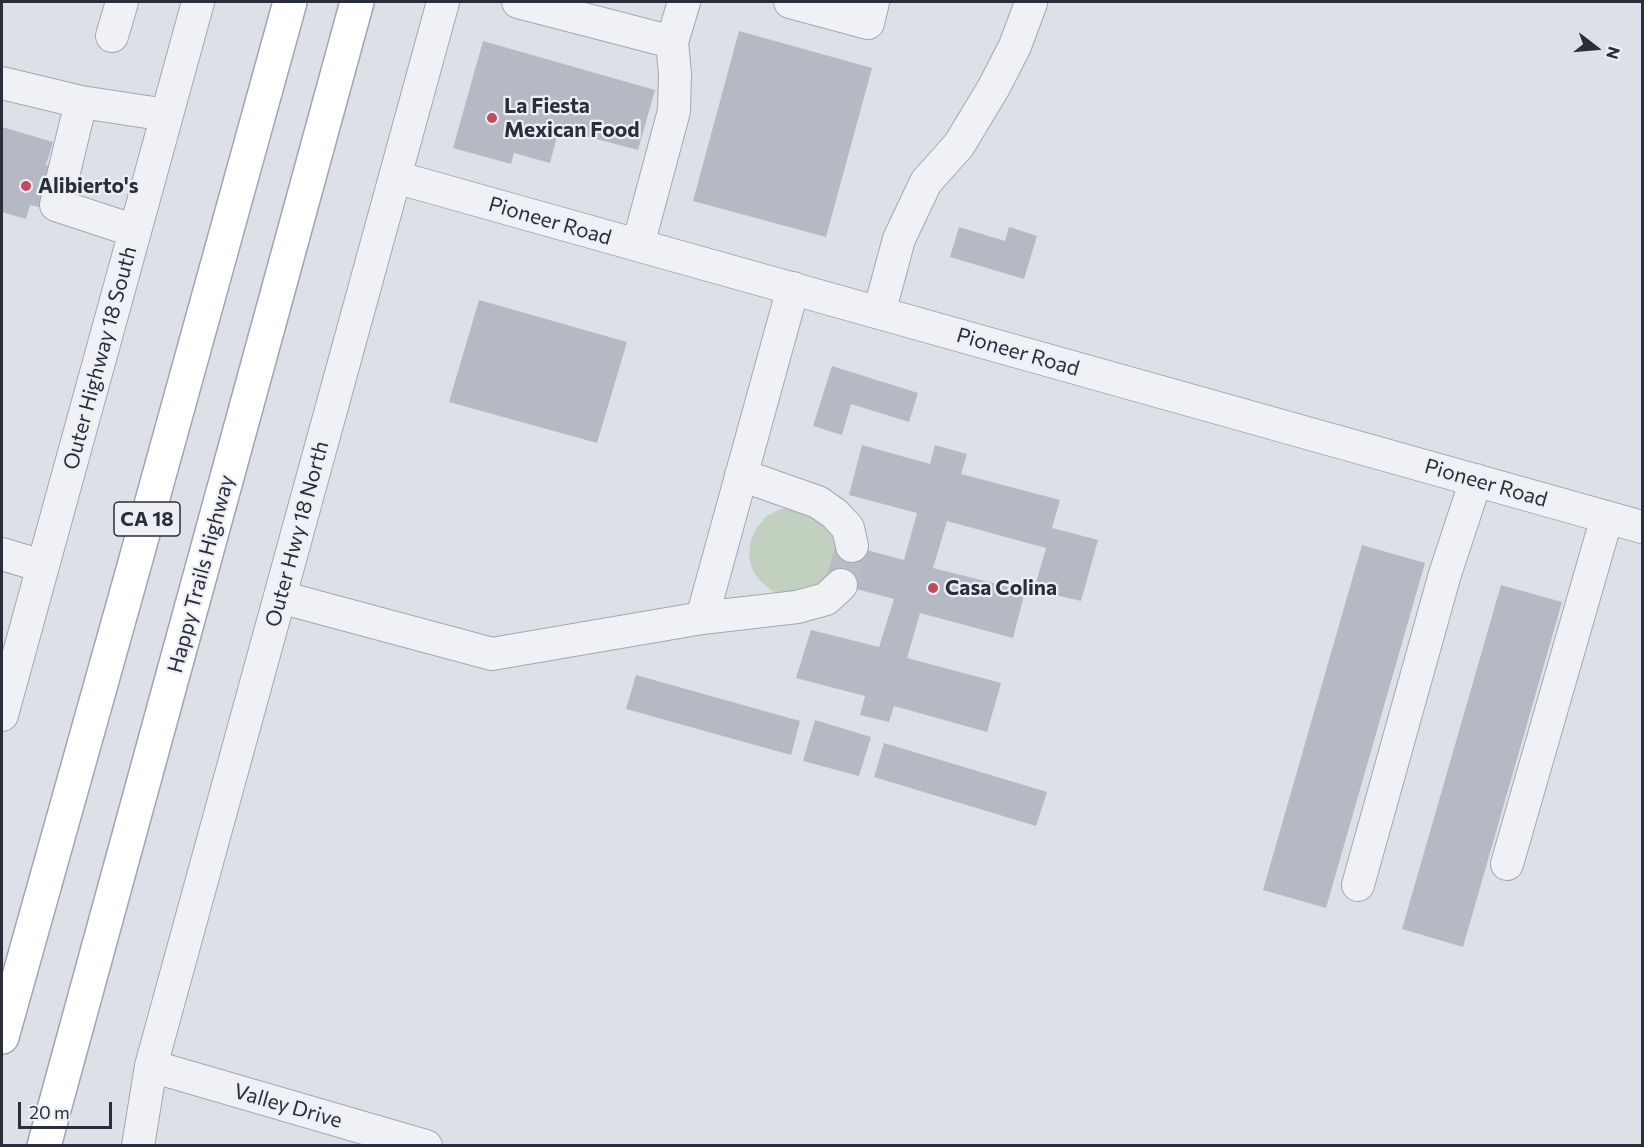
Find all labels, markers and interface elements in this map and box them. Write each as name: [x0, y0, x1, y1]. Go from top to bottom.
north arrow: [1566, 18, 1626, 78]
text: N: [1603, 45, 1625, 61]
place label: La Fiesta Mexican Food: [504, 93, 640, 143]
marker: La Fiesta Mexican Food: [485, 111, 499, 125]
place label: Alibierto's: [38, 173, 139, 199]
marker: Alibierto's: [19, 179, 33, 193]
street label: Pioneer Road: [486, 191, 614, 251]
street label: Outer Highway 18 South: [58, 243, 142, 473]
street label: Pioneer Road: [954, 322, 1082, 382]
street label: Outer Hwy 18 North: [260, 438, 334, 630]
street label: Pioneer Road: [1422, 453, 1550, 513]
street label: Happy Trails Highway: [162, 472, 240, 676]
road number: CA 18: [114, 502, 180, 536]
place label: Casa Colina: [945, 575, 1057, 601]
marker: Casa Colina: [926, 581, 940, 595]
street label: Valley Drive: [231, 1079, 345, 1133]
scale bar: [21, 1090, 116, 1128]
text: 20 m: [29, 1101, 70, 1123]

